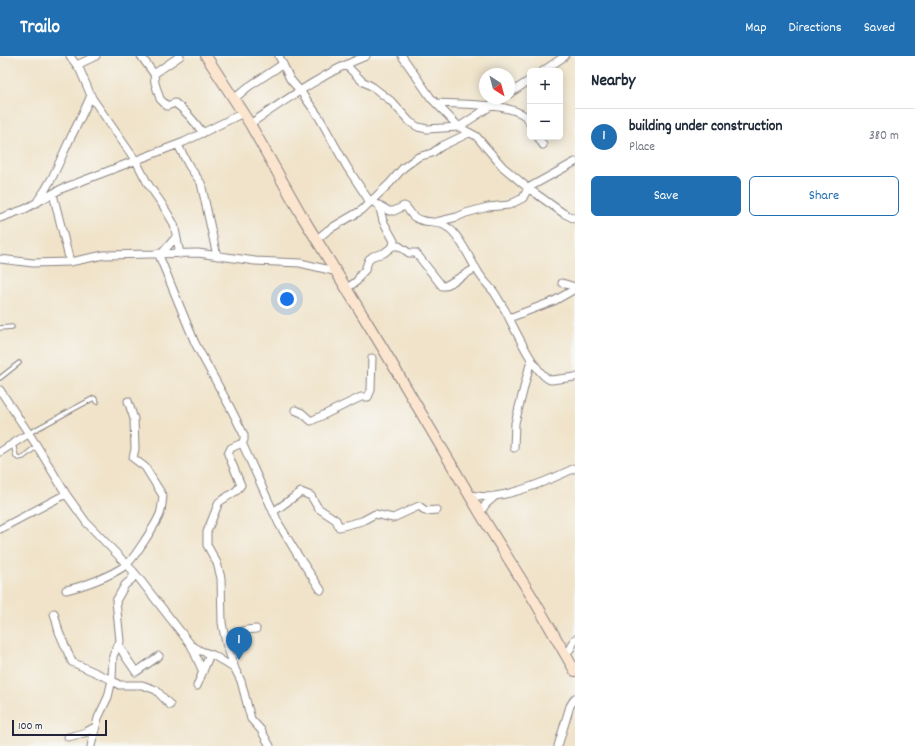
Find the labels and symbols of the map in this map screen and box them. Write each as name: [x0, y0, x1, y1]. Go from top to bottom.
north arrow: [479, 68, 515, 104]
your location: [277, 289, 297, 309]
pin: 1: [226, 627, 252, 660]
scale bar: [12, 718, 107, 737]

